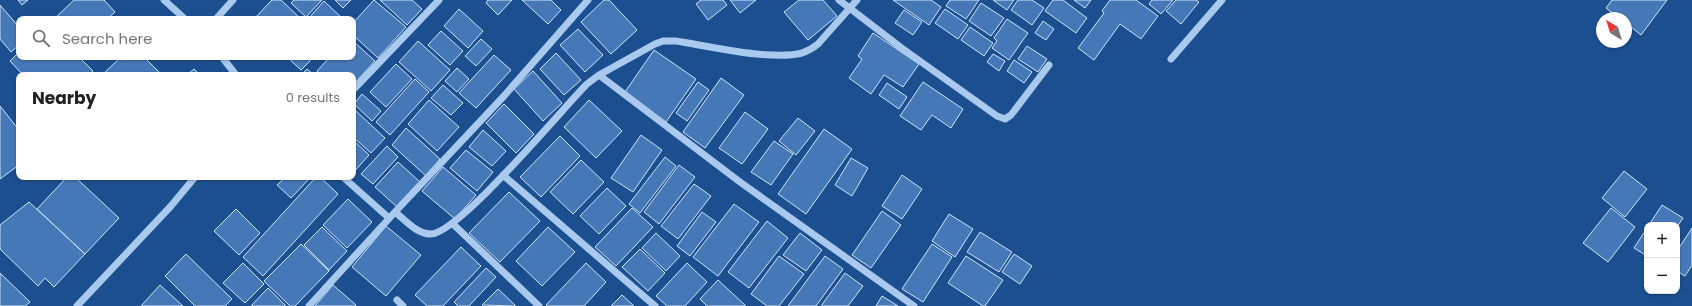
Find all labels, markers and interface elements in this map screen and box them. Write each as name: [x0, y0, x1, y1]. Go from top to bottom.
north arrow: [1596, 12, 1632, 48]
search box: [16, 16, 356, 60]
icon: search: [30, 27, 52, 49]
text: Search here: [62, 28, 152, 49]
text: Nearby: [32, 86, 96, 110]
text: 0 results: [286, 88, 340, 107]
map controls: [1644, 222, 1680, 294]
button: +: [1644, 222, 1680, 258]
button: −: [1644, 258, 1680, 294]

